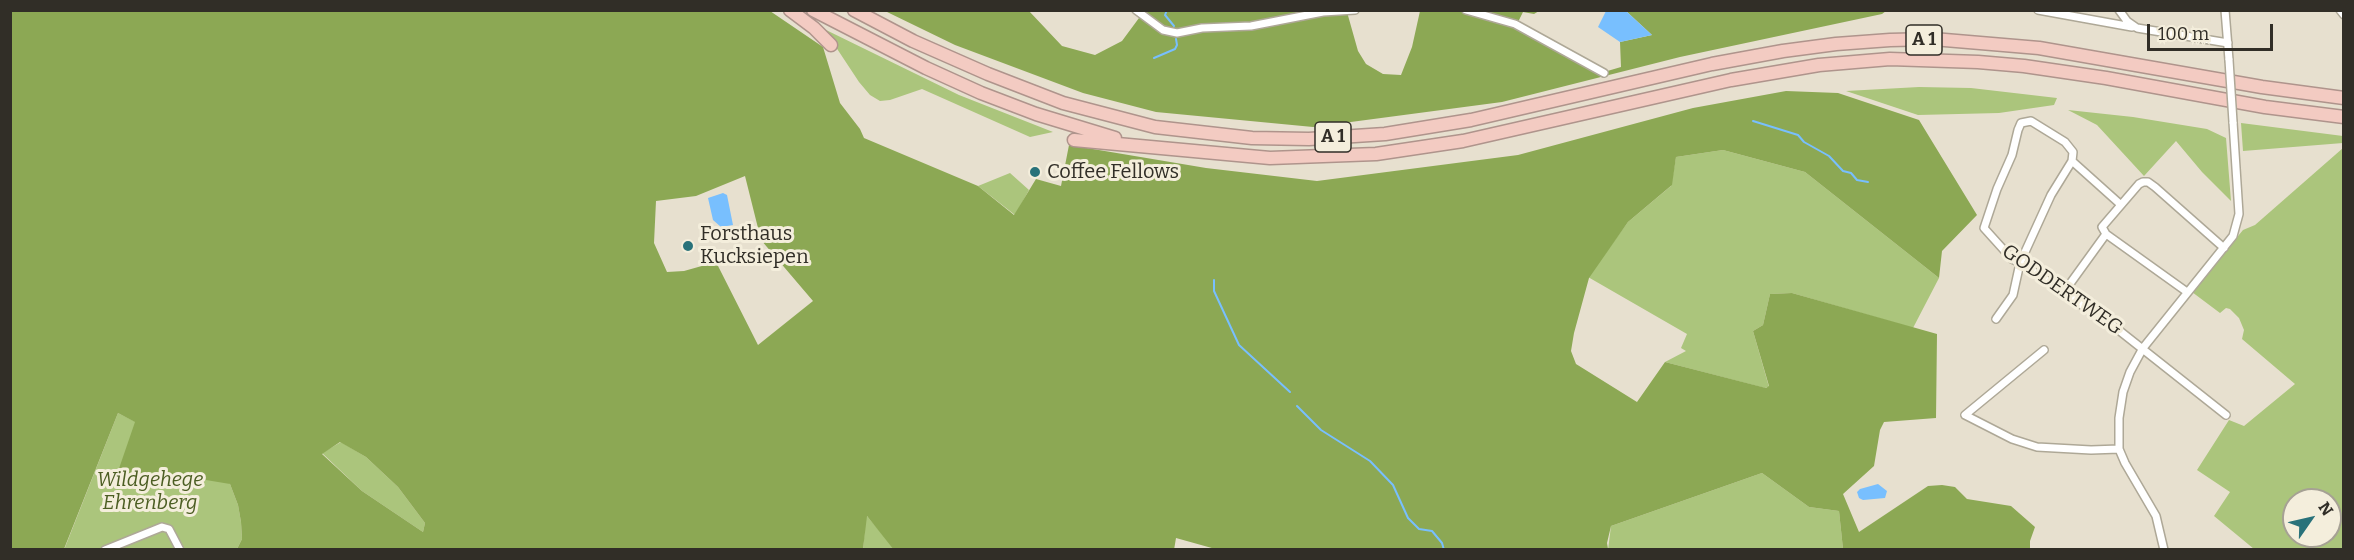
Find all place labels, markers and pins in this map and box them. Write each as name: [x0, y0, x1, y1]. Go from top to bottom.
place label: Coffee Fellows: [1047, 160, 1179, 184]
marker: Coffee Fellows: [1028, 165, 1042, 179]
place label: Forsthaus Kucksiepen: [700, 222, 809, 269]
marker: Forsthaus Kucksiepen: [681, 239, 695, 253]

